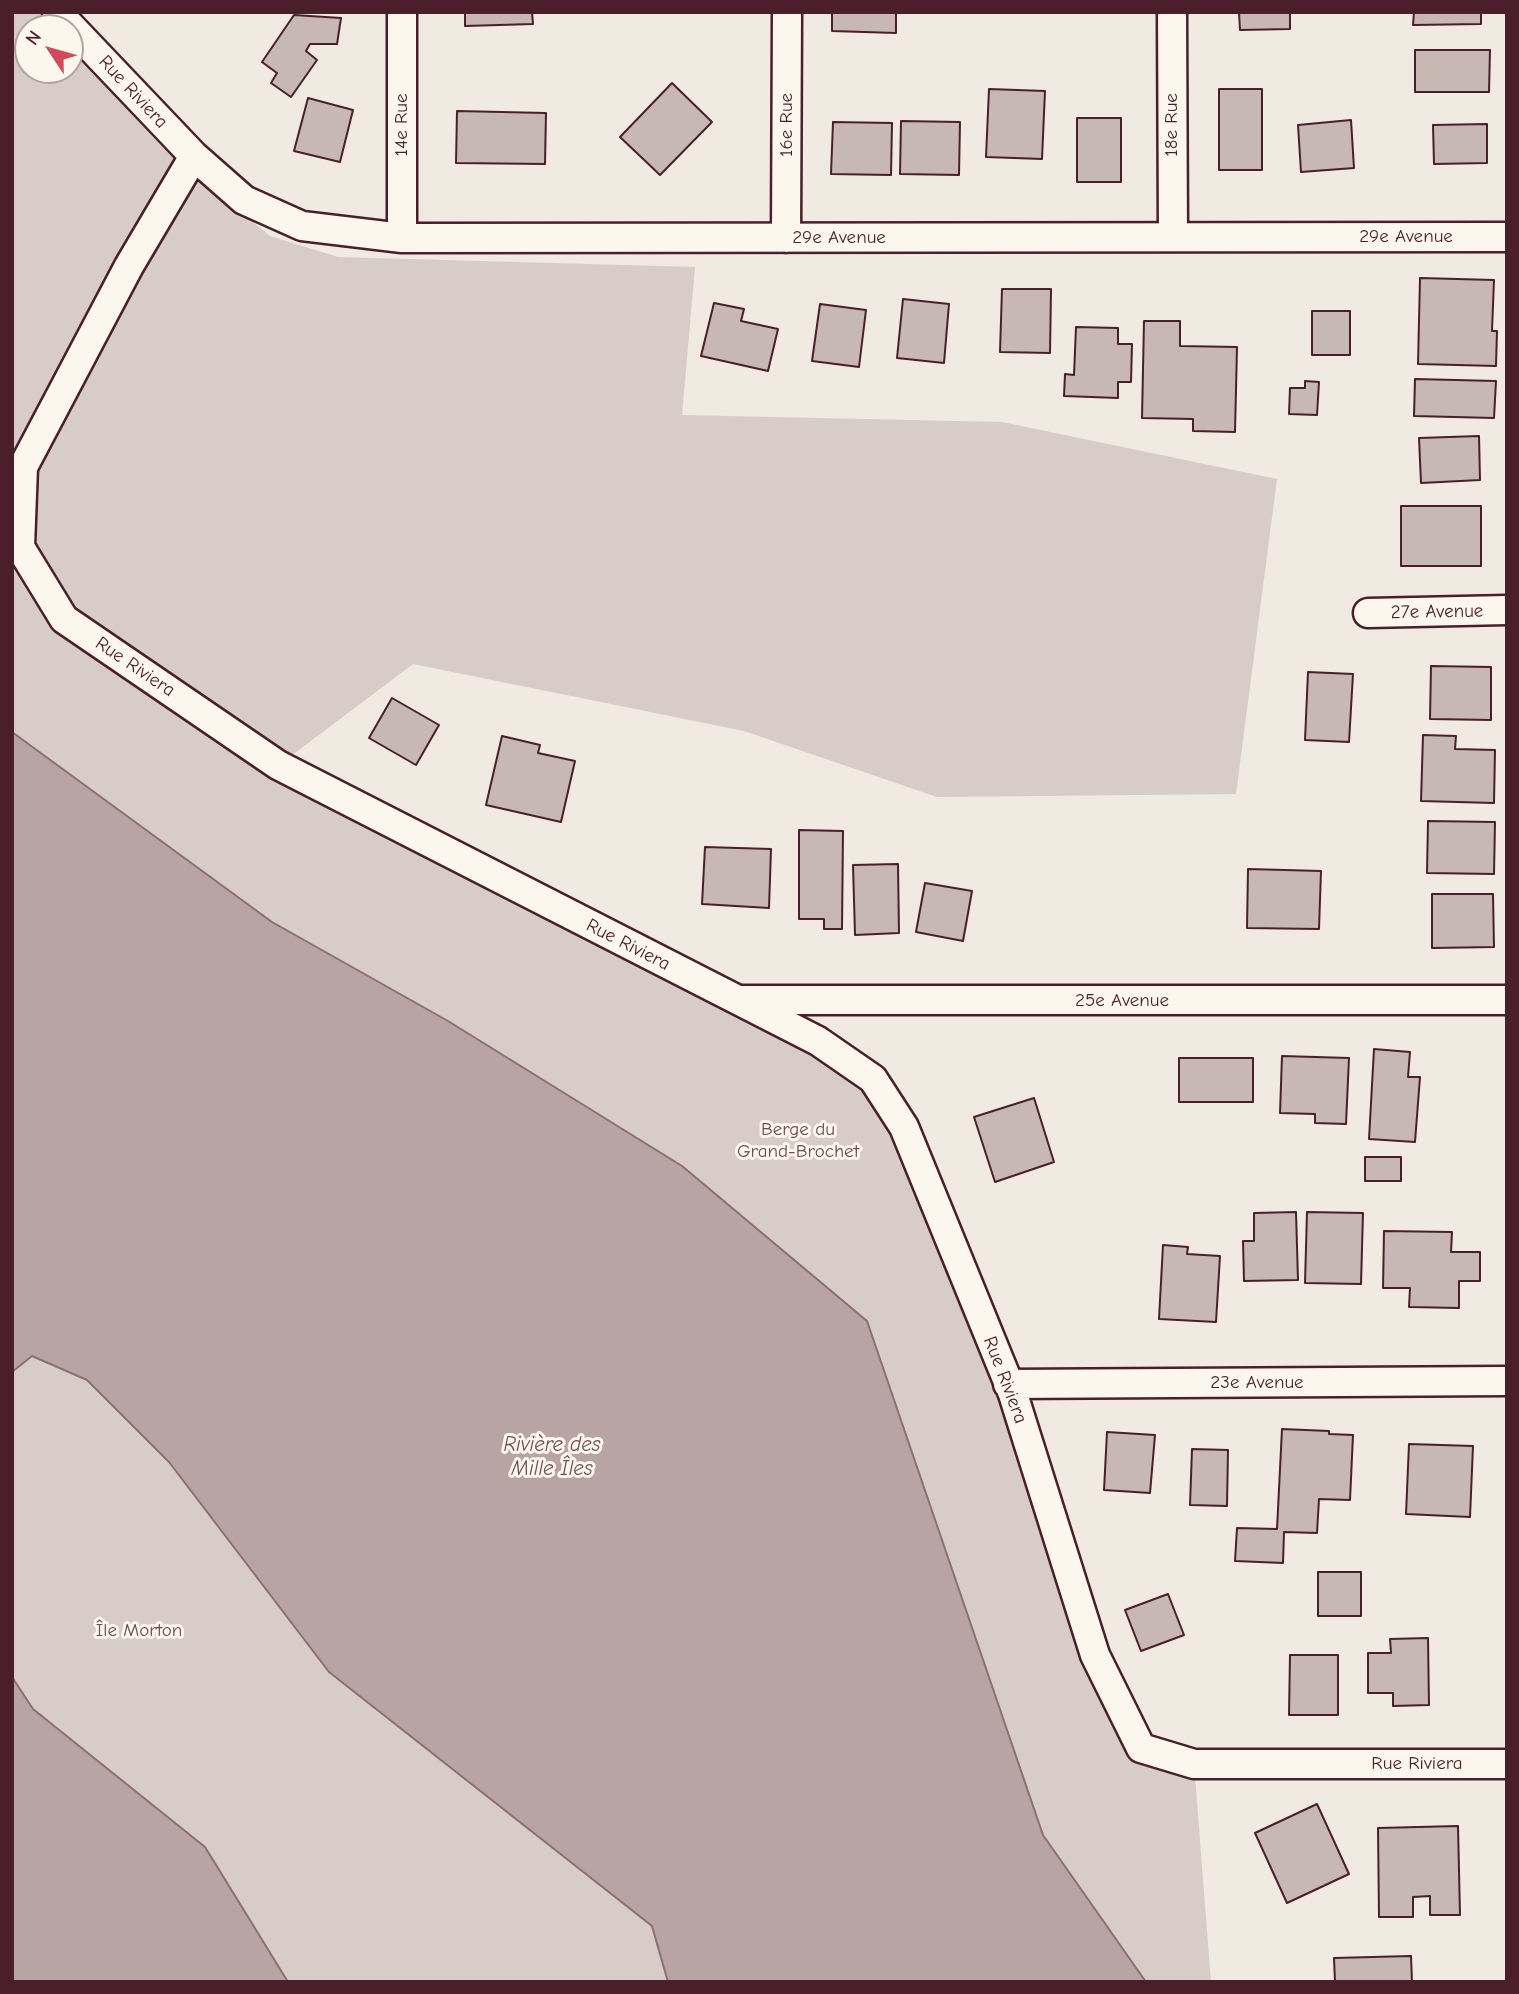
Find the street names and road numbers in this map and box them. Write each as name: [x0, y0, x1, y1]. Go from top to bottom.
street label: Rue Riviera: [94, 51, 172, 133]
street label: 14e Rue: [391, 93, 413, 157]
street label: 16e Rue: [776, 93, 798, 157]
street label: 18e Rue: [1161, 93, 1183, 157]
street label: 29e Avenue: [1359, 226, 1453, 248]
street label: 29e Avenue: [792, 227, 886, 249]
street label: 27e Avenue: [1391, 600, 1483, 624]
street label: Rue Riviera: [91, 632, 179, 702]
street label: Rue Riviera: [582, 914, 674, 976]
street label: 25e Avenue: [1075, 990, 1169, 1012]
street label: Rue Riviera: [978, 1333, 1032, 1427]
street label: 23e Avenue: [1210, 1372, 1304, 1394]
street label: Rue Riviera: [1371, 1753, 1463, 1775]

